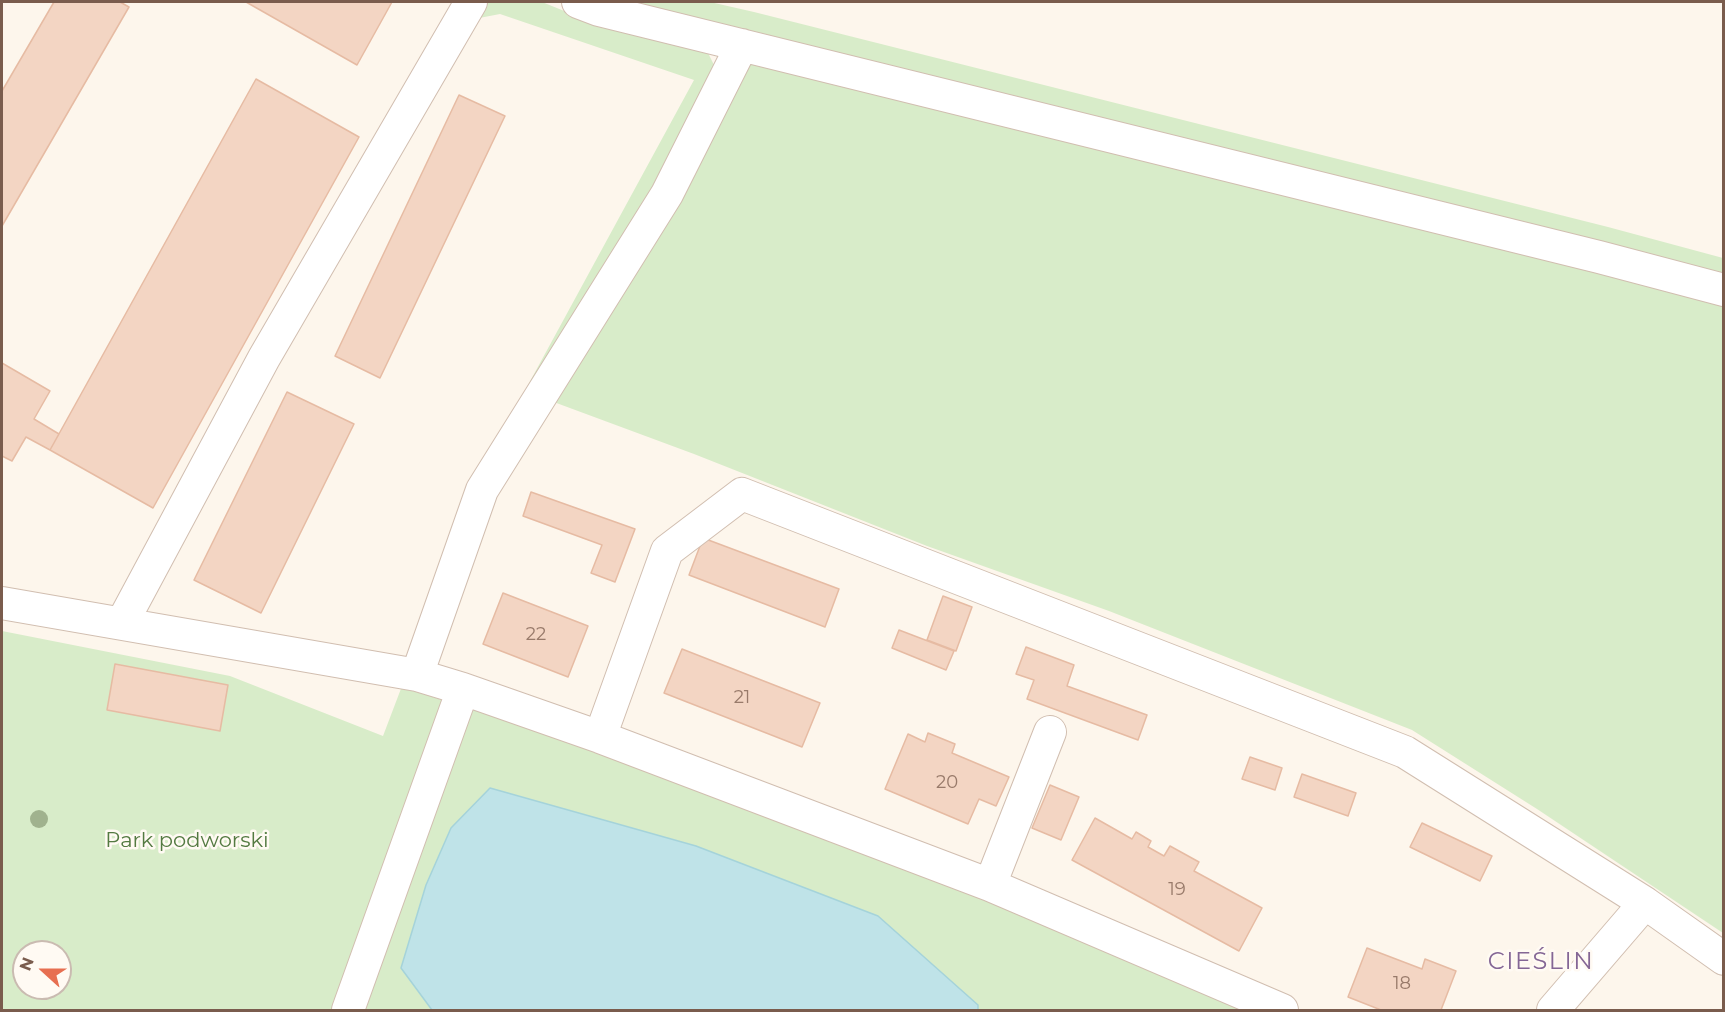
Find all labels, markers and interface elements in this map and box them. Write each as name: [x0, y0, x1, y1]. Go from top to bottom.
house number: 22: [526, 624, 546, 646]
house number: 21: [734, 687, 750, 709]
house number: 20: [936, 772, 958, 794]
park label: Park podworski: [105, 828, 269, 854]
house number: 19: [1168, 879, 1186, 901]
north arrow: [12, 940, 72, 1000]
district label: CIEŚLIN: [1488, 948, 1594, 976]
text: N: [15, 955, 38, 974]
house number: 18: [1393, 973, 1411, 995]

